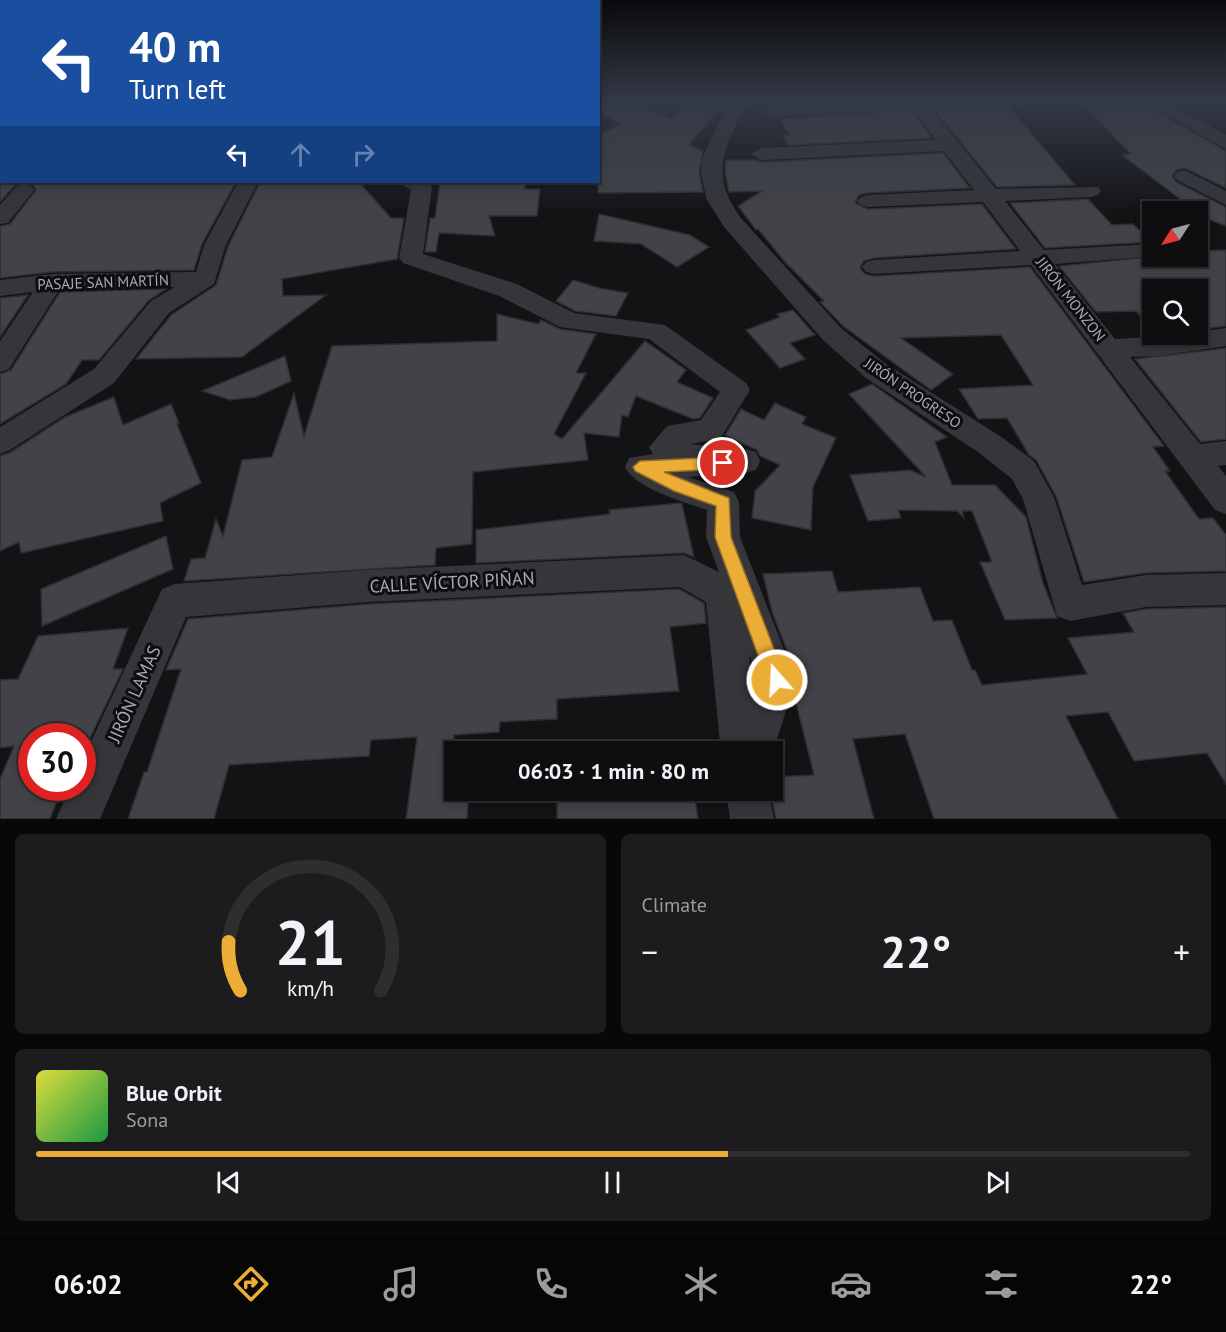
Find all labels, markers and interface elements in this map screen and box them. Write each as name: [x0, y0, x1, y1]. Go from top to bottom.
text: 40 m: [129, 19, 221, 74]
icon: left: [30, 24, 108, 102]
text: Turn left: [129, 72, 226, 106]
icon: left: [221, 138, 254, 171]
icon: ahead: [284, 138, 317, 171]
icon: right: [347, 138, 380, 171]
north arrow: [1142, 201, 1208, 267]
map controls: [1142, 201, 1208, 345]
street label: JIRÓN MONZON: [1032, 252, 1110, 345]
street label: PASAJE SAN MARTÍN: [37, 270, 169, 294]
button: search: [1142, 279, 1208, 345]
street label: JIRÓN PROGRESO: [860, 353, 965, 432]
pin: [697, 437, 748, 488]
icon: arrive: [706, 446, 739, 479]
street label: CALLE VÍCTOR PIÑAN: [369, 566, 535, 598]
street label: JIRÓN LAMAS: [102, 642, 166, 747]
position arrow: [745, 648, 809, 712]
speed limit sign: 30: [18, 723, 96, 801]
text: 06:03 · 1 min · 80 m: [518, 757, 709, 785]
text: Climate: [642, 892, 707, 918]
text: 21: [275, 901, 346, 982]
text: 22°: [880, 922, 951, 980]
text: −: [642, 930, 658, 973]
text: +: [1173, 930, 1190, 973]
text: km/h: [287, 974, 334, 1002]
text: Blue Orbit: [126, 1079, 222, 1107]
text: Sona: [126, 1107, 168, 1133]
icon: previous: [212, 1166, 245, 1199]
icon: pause: [596, 1166, 629, 1199]
icon: next: [981, 1166, 1014, 1199]
icon: directions: [230, 1263, 272, 1305]
icon: music: [380, 1263, 422, 1305]
icon: phone: [530, 1263, 572, 1305]
icon: climate: [680, 1263, 722, 1305]
icon: car: [830, 1263, 872, 1305]
icon: filters: [980, 1263, 1022, 1305]
text: 06:02: [54, 1267, 122, 1301]
text: 22°: [1130, 1267, 1172, 1301]

